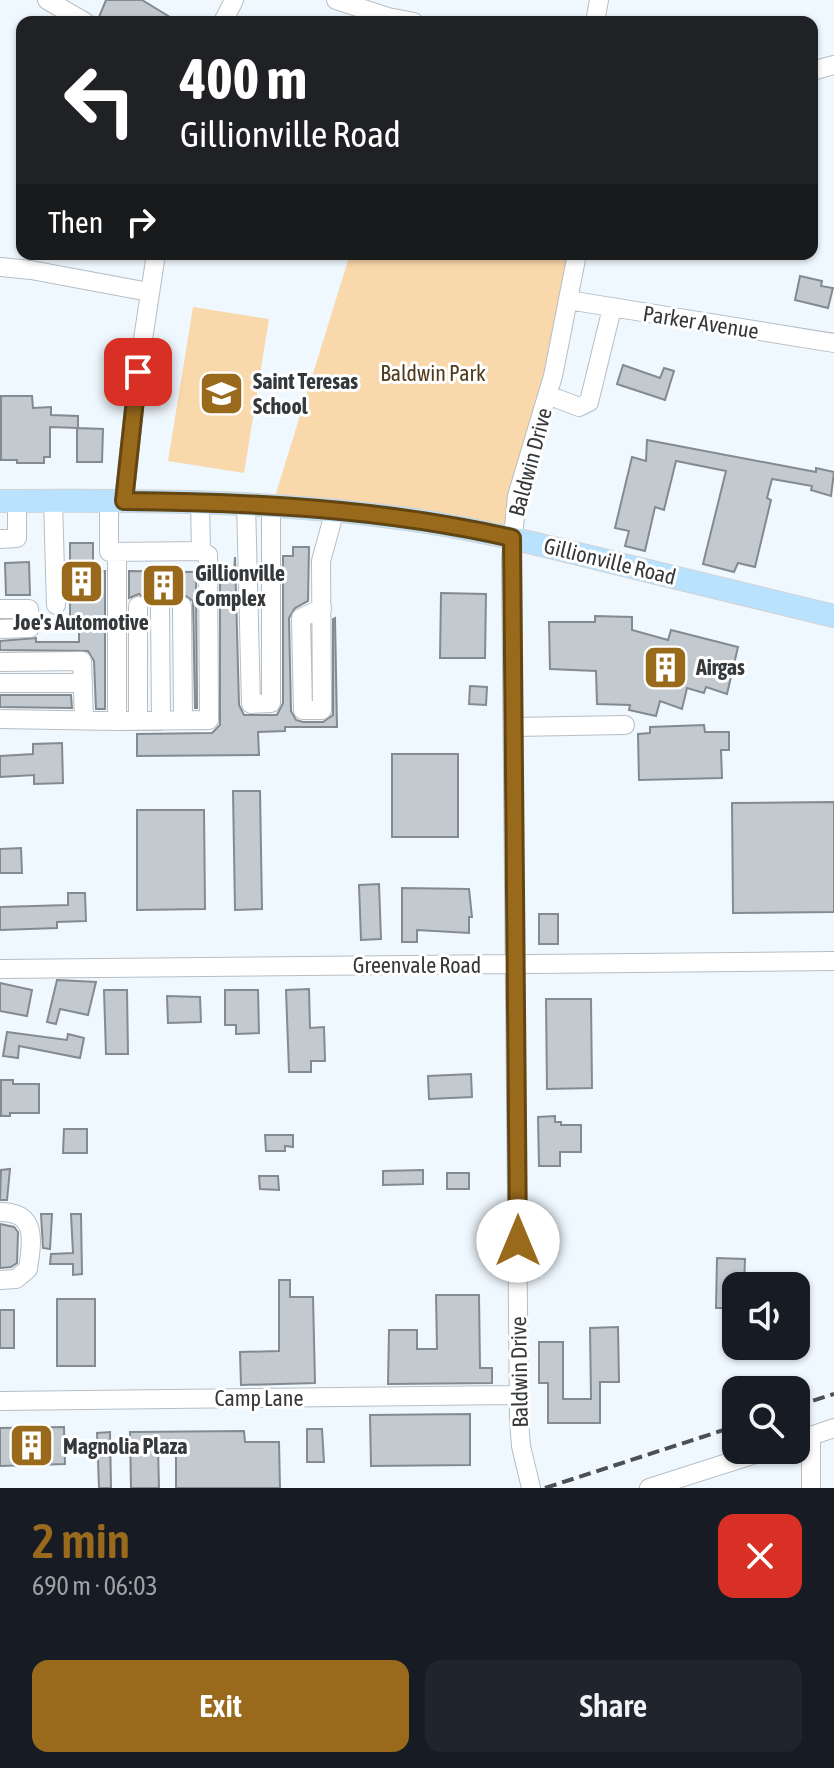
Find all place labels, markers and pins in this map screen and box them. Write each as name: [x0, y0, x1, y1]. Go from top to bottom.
pin: [104, 338, 172, 406]
place label: Saint Teresas School: [253, 368, 358, 419]
school or university icon: Saint Teresas School: [198, 370, 246, 418]
building icon: Joe's Automotive: [57, 557, 105, 605]
place label: Gillionville Complex: [195, 560, 285, 611]
building icon: Gillionville Complex: [140, 562, 188, 610]
place label: Joe's Automotive: [12, 609, 149, 635]
building icon: Airgas: [641, 643, 689, 691]
place label: Airgas: [695, 654, 745, 680]
building icon: Magnolia Plaza: [8, 1422, 56, 1470]
place label: Magnolia Plaza: [63, 1433, 188, 1459]

